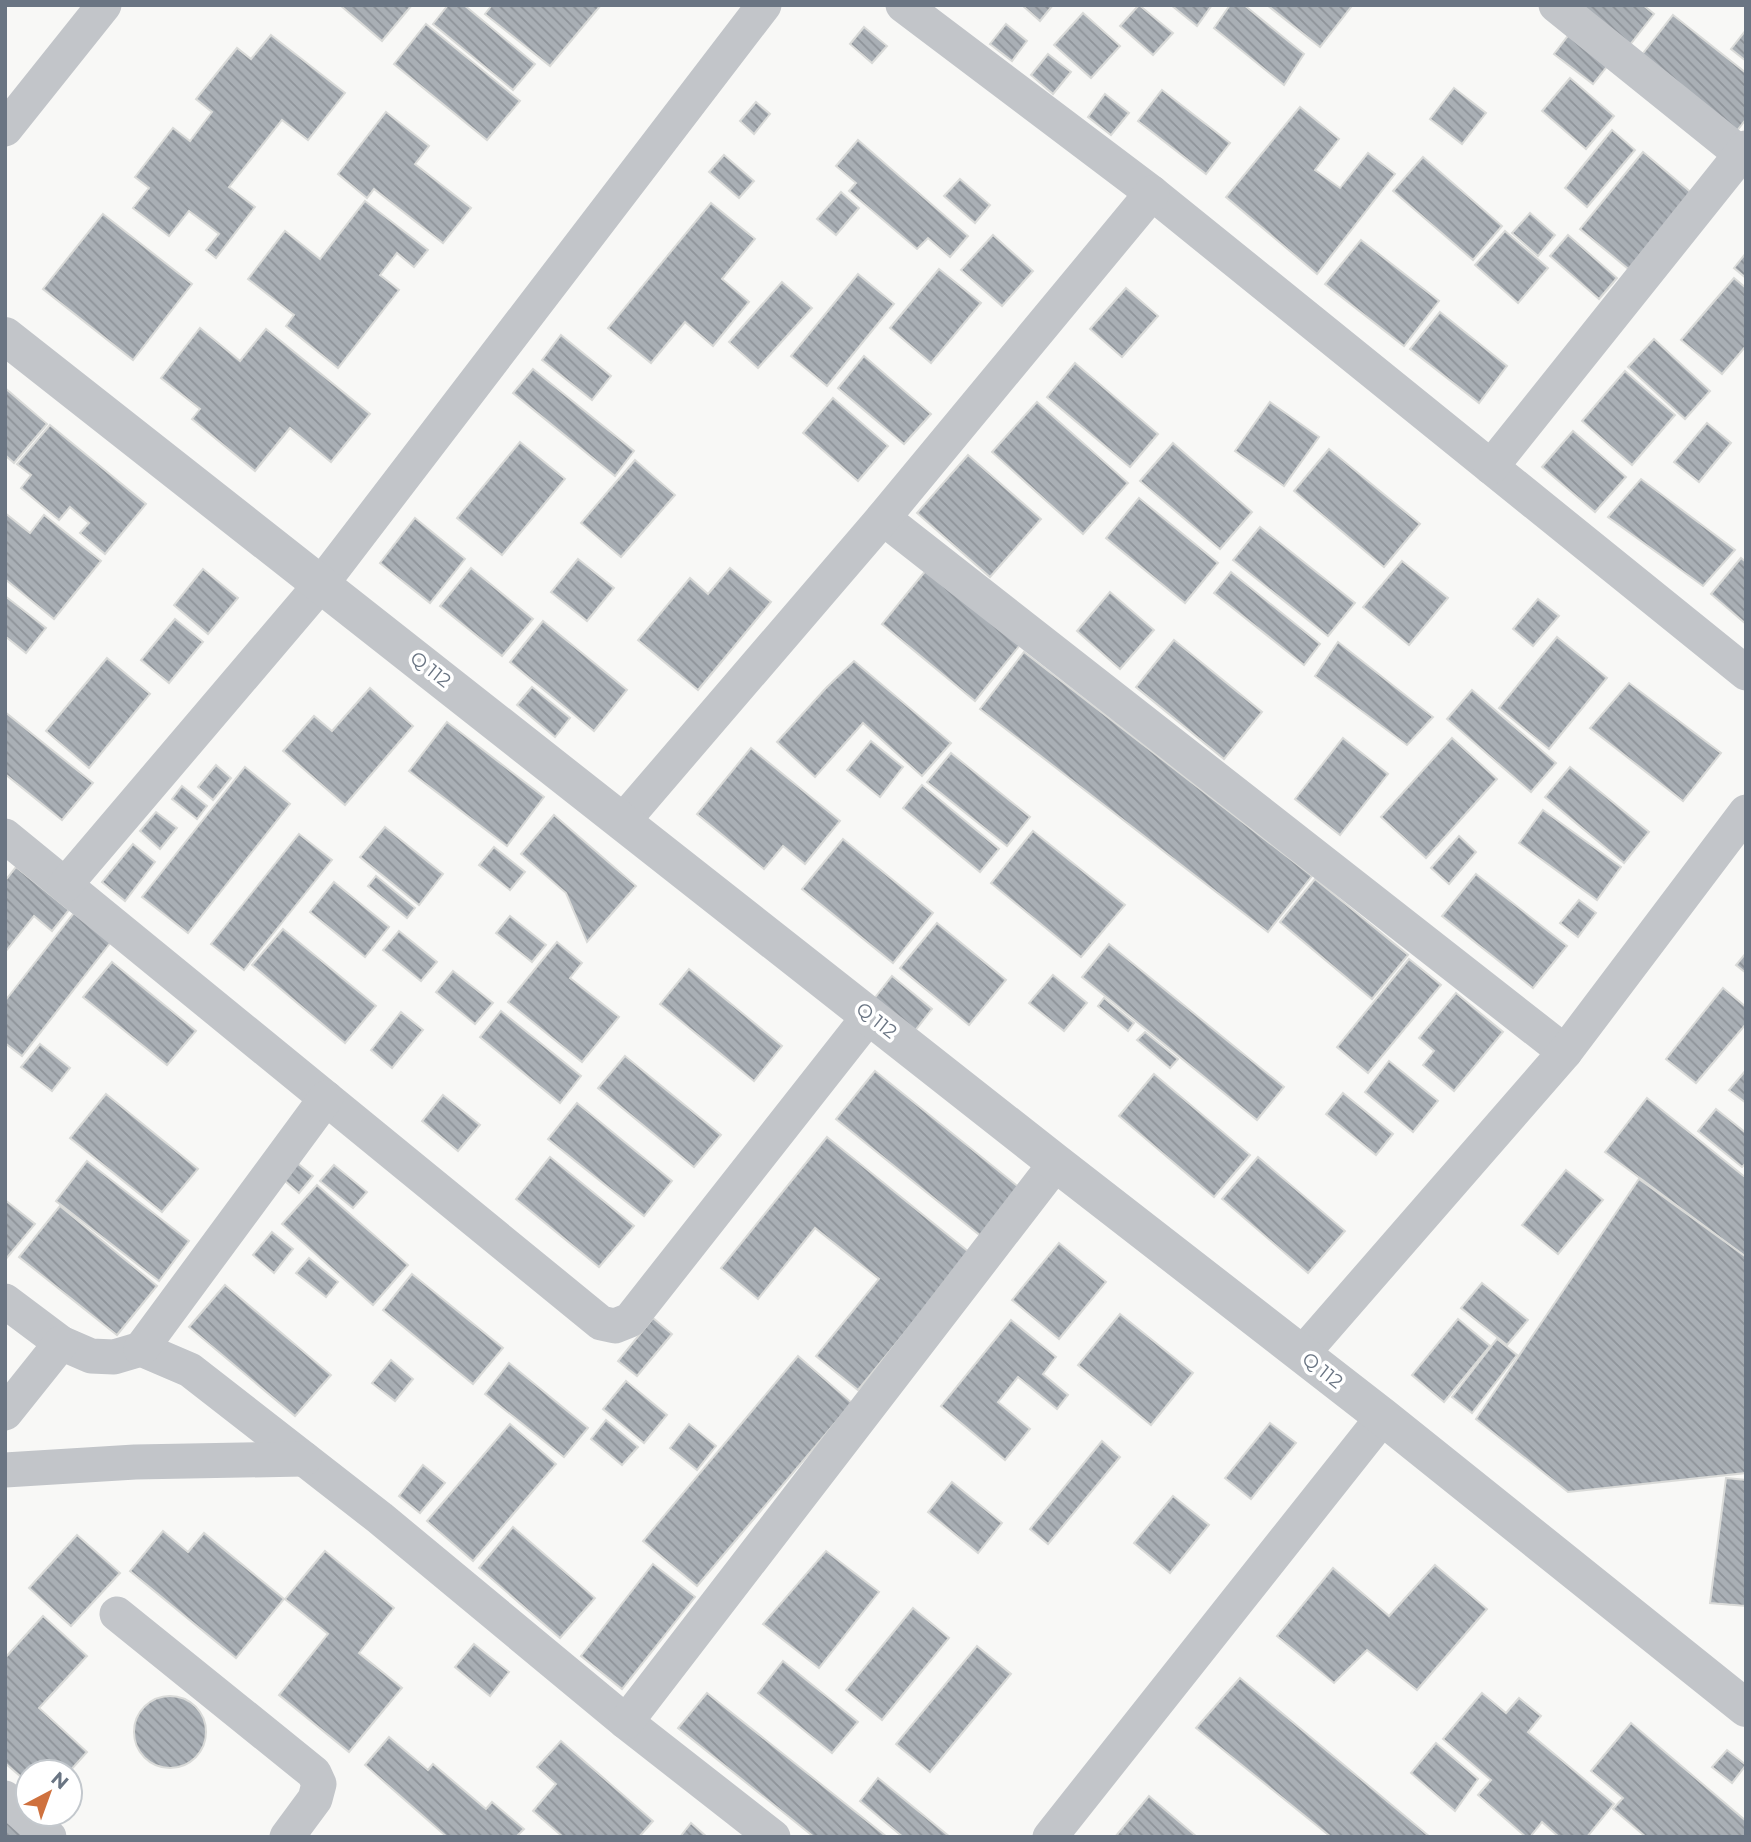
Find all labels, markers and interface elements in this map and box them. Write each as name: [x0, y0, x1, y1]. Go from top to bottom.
street label: Q 112: [406, 646, 456, 693]
street label: Q 112: [852, 997, 902, 1044]
street label: Q 112: [1298, 1347, 1348, 1394]
north arrow: [14, 1758, 84, 1828]
text: N: [46, 1767, 73, 1794]

